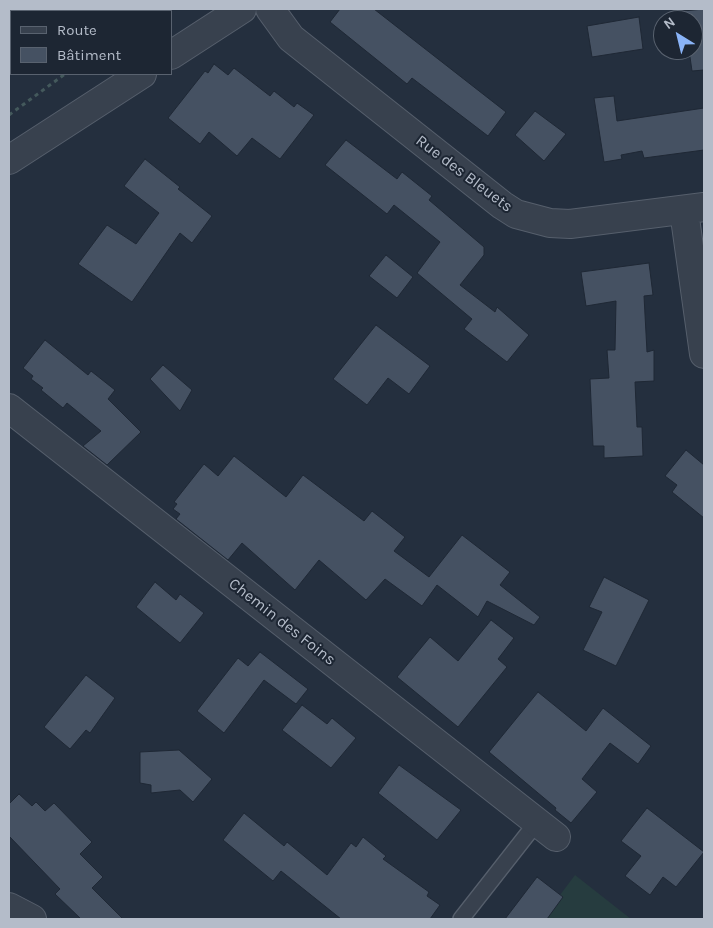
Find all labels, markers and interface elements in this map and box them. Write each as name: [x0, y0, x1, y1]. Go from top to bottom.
legend: [10, 10, 172, 75]
north arrow: [653, 10, 703, 60]
text: N: [660, 13, 679, 33]
text: Route: [57, 21, 97, 39]
text: Bâtiment: [57, 46, 121, 64]
street label: Rue des Bleuets: [412, 131, 516, 217]
street label: Chemin des Foins: [225, 574, 339, 670]

